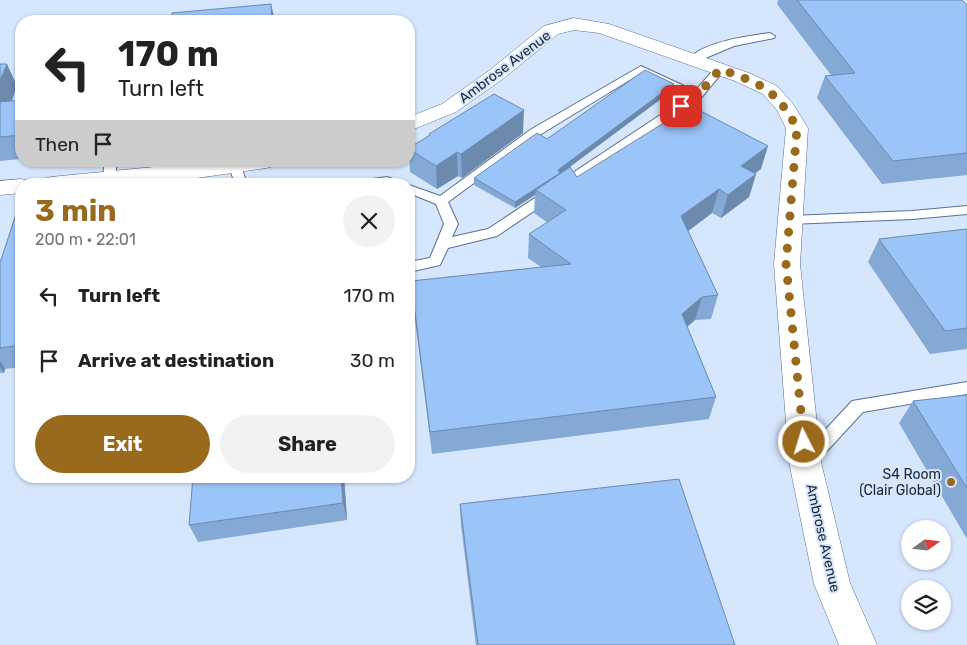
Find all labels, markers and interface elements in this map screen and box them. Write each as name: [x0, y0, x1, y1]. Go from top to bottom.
street label: Ambrose Avenue: [456, 27, 554, 107]
text: 170 m: [118, 33, 219, 75]
icon: left: [35, 35, 100, 100]
text: Turn left: [118, 75, 204, 102]
pin: [660, 85, 702, 127]
icon: arrive: [667, 92, 695, 120]
icon: arrive: [89, 130, 117, 158]
text: Then: [35, 133, 79, 156]
text: 3 min: [35, 193, 117, 229]
button: close: [343, 195, 395, 247]
text: 200 m · 22:01: [35, 230, 136, 249]
icon: left: [35, 282, 63, 310]
text: Turn left: [78, 284, 160, 307]
text: 170 m: [344, 284, 395, 307]
icon: arrive: [35, 347, 63, 375]
text: Arrive at destination: [78, 349, 274, 372]
text: 30 m: [350, 349, 395, 372]
button: Exit: [35, 415, 210, 473]
button: Share: [220, 415, 395, 473]
position arrow: [777, 415, 829, 467]
place label: S4 Room (Clair Global): [859, 466, 941, 499]
marker: S4 Room (Clair Global): [945, 476, 957, 488]
street label: Ambrose Avenue: [802, 482, 844, 594]
north arrow: [901, 520, 951, 570]
map controls: [901, 520, 951, 630]
button: layers: [901, 580, 951, 630]

